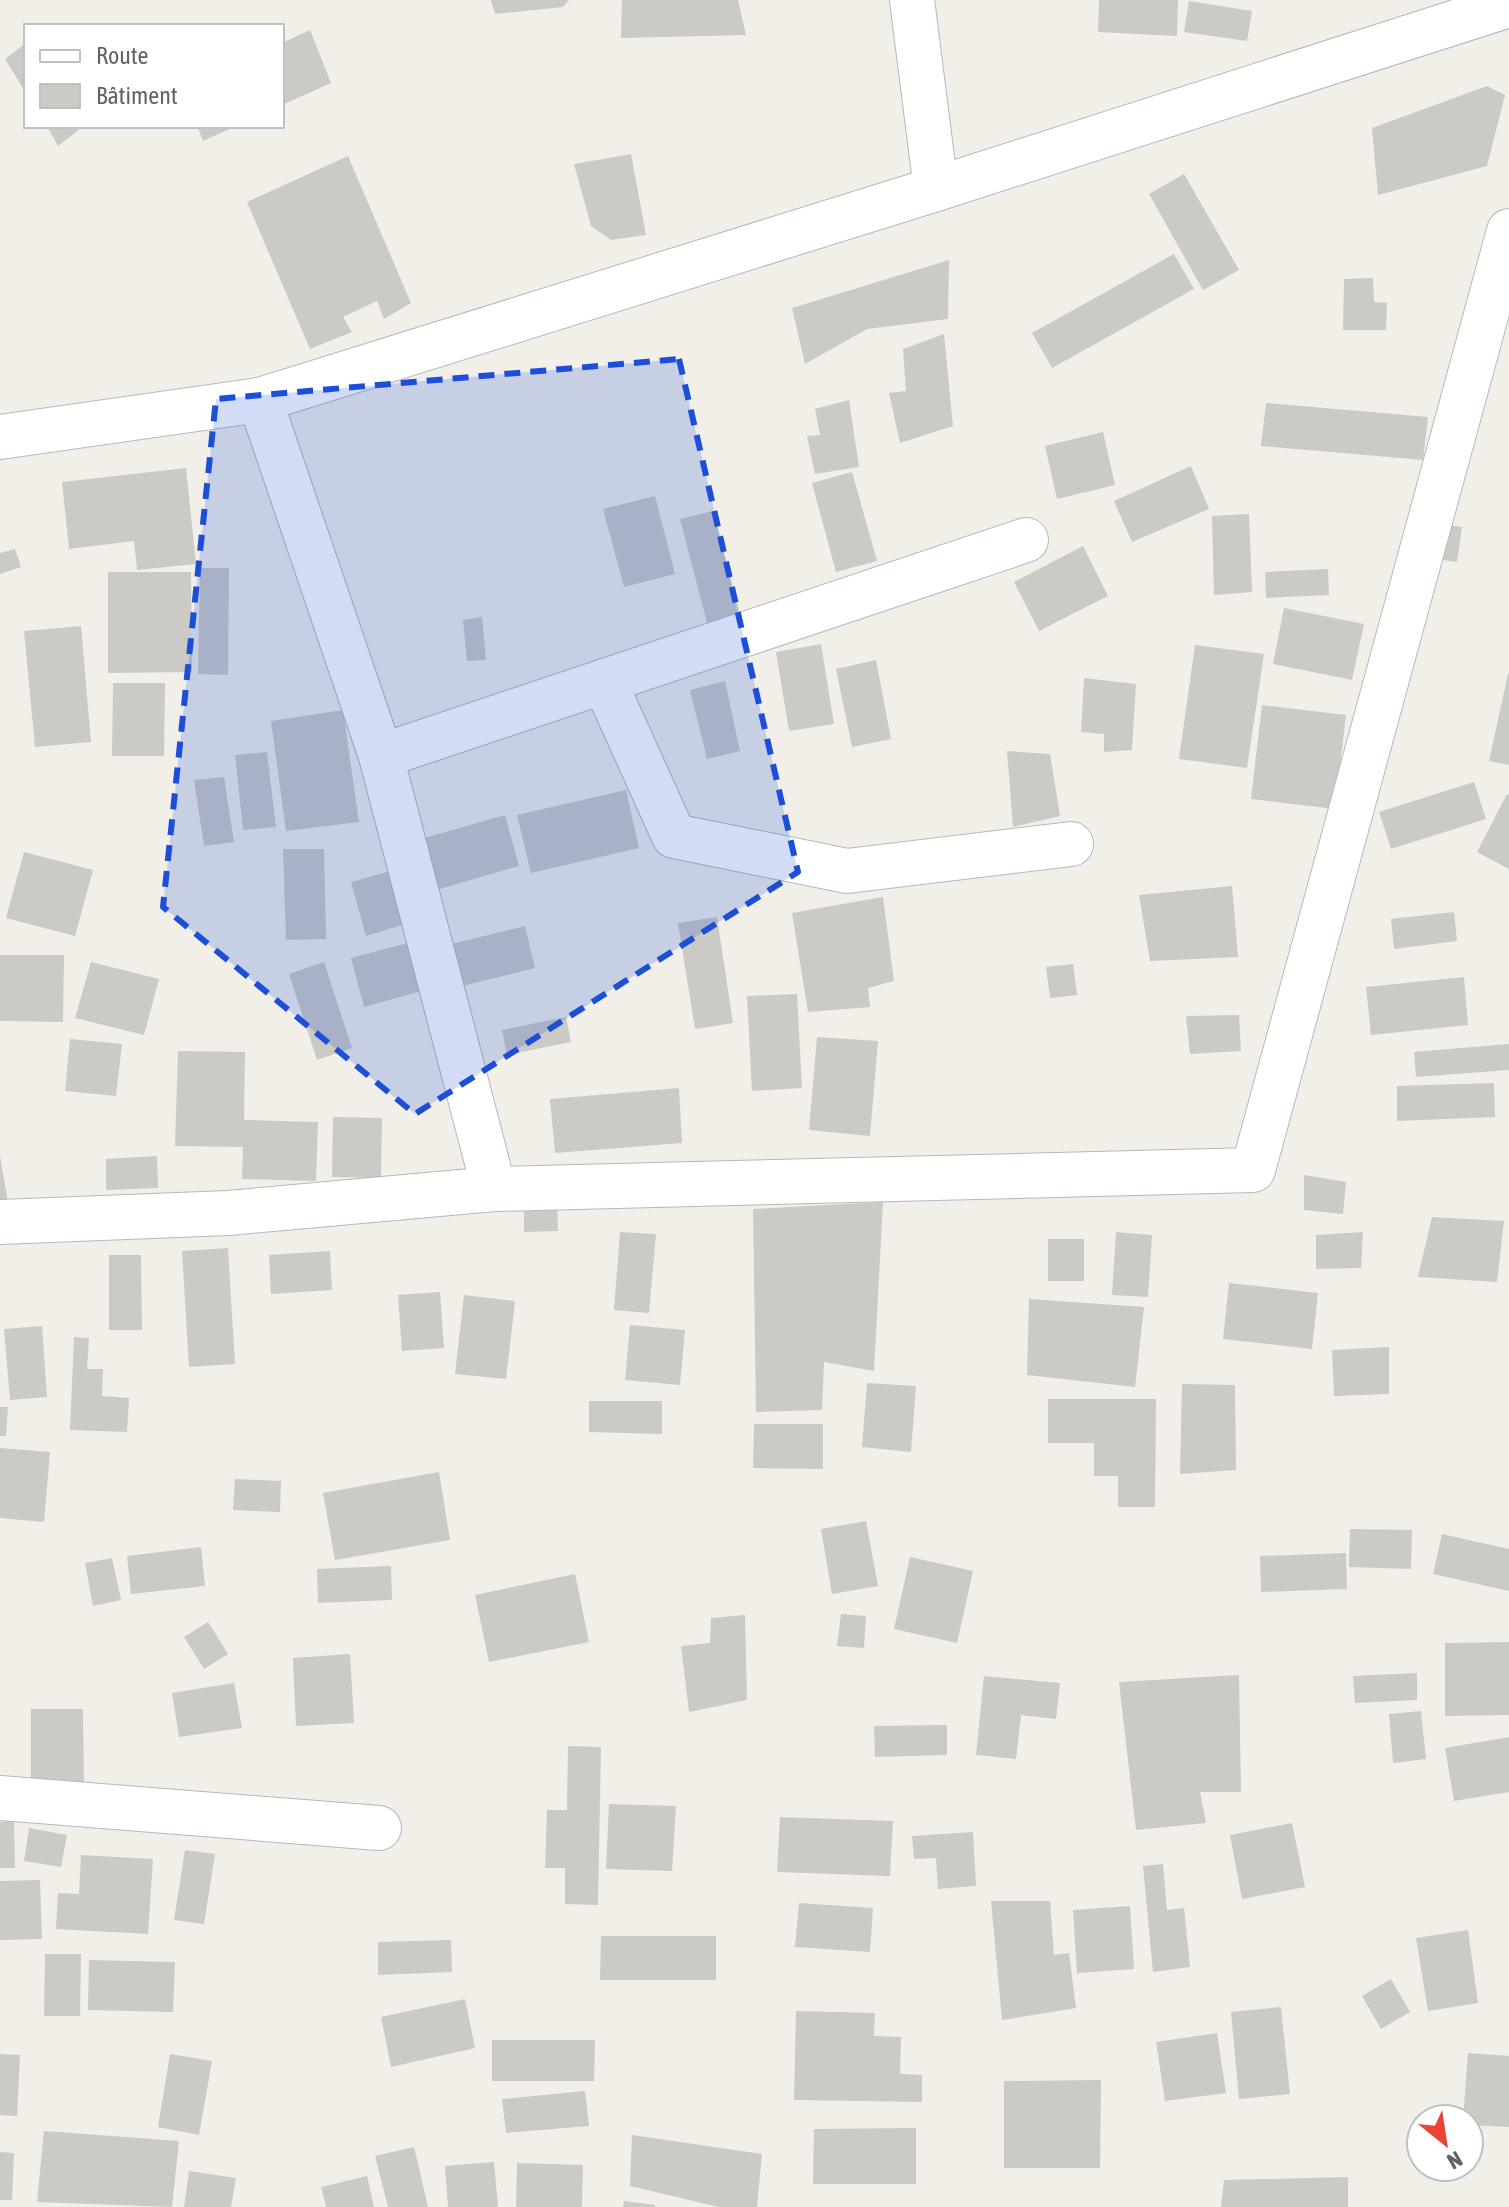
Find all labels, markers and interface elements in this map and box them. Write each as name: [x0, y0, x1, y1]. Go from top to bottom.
legend: [24, 24, 284, 128]
text: Route: [96, 42, 148, 69]
text: Bâtiment: [96, 82, 178, 109]
north arrow: [1405, 2103, 1485, 2183]
text: N: [1443, 2146, 1467, 2175]

